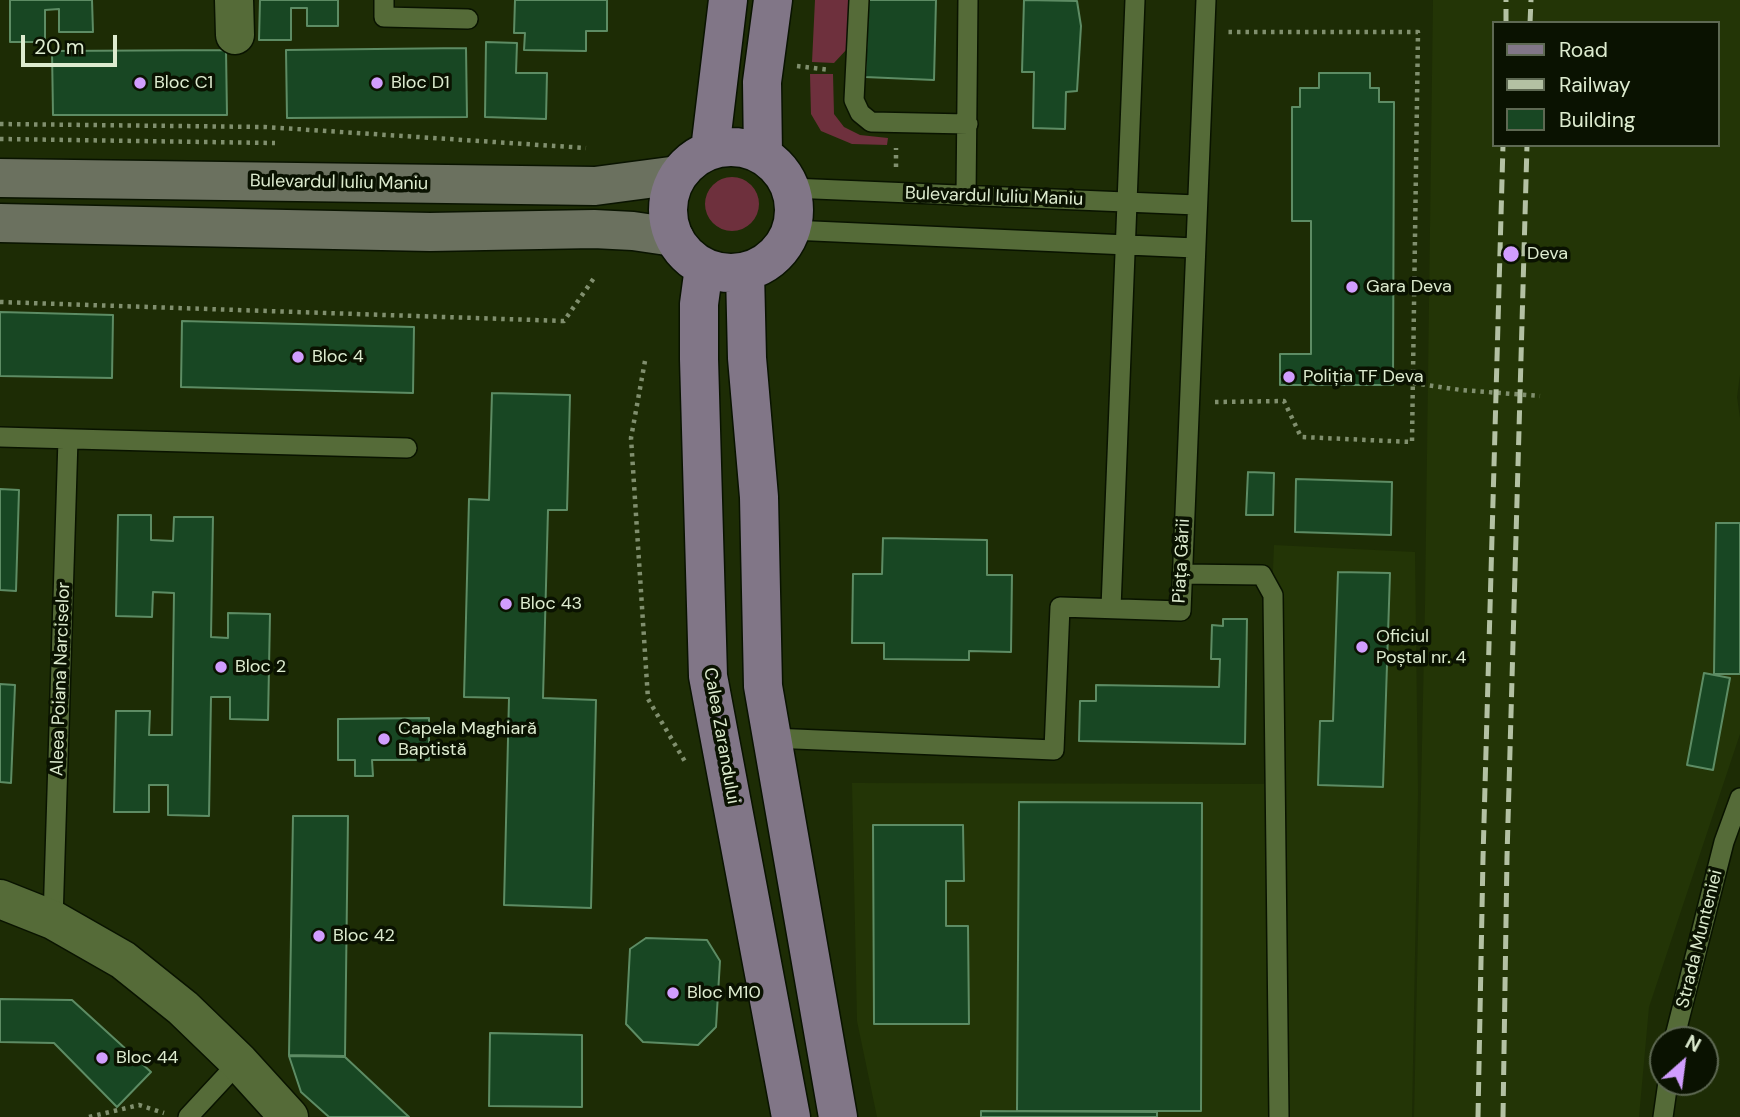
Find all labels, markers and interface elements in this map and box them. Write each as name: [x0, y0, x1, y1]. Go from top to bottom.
scale bar: [24, 21, 121, 65]
legend: [1492, 21, 1719, 147]
text: 20 m: [34, 33, 85, 61]
text: Road: [1559, 36, 1608, 64]
text: Railway: [1559, 71, 1631, 99]
place label: Bloc C1: [154, 72, 213, 94]
place label: Bloc D1: [391, 72, 450, 94]
marker: Bloc C1: [132, 75, 148, 91]
marker: Bloc D1: [369, 75, 385, 91]
text: Building: [1559, 106, 1635, 134]
street label: Bulevardul Iuliu Maniu: [250, 171, 428, 195]
street label: Bulevardul Iuliu Maniu: [904, 183, 1084, 211]
place label: Deva: [1527, 243, 1568, 265]
marker: Deva: [1501, 244, 1521, 264]
place label: Gara Deva: [1366, 276, 1452, 298]
marker: Gara Deva: [1344, 279, 1360, 295]
place label: Bloc 4: [312, 346, 364, 368]
marker: Bloc 4: [290, 349, 306, 365]
place label: Poliția TF Deva: [1303, 366, 1423, 388]
marker: Poliția TF Deva: [1281, 369, 1297, 385]
street label: Piața Gării: [1169, 518, 1195, 604]
street label: Aleea Poiana Narciselor: [47, 581, 75, 777]
place label: Bloc 43: [520, 593, 582, 615]
marker: Bloc 43: [498, 596, 514, 612]
place label: Oficiul Poștal nr. 4: [1376, 626, 1466, 668]
marker: Oficiul Poștal nr. 4: [1354, 639, 1370, 655]
place label: Bloc 2: [235, 656, 286, 678]
marker: Bloc 2: [213, 659, 229, 675]
street label: Calea Zarandului: [698, 666, 744, 806]
place label: Capela Maghiară Baptistă: [398, 718, 537, 760]
marker: Capela Maghiară Baptistă: [376, 731, 392, 747]
street label: Strada Munteniei: [1672, 868, 1728, 1010]
place label: Bloc 42: [333, 925, 395, 947]
marker: Bloc 42: [311, 928, 327, 944]
place label: Bloc M10: [687, 982, 761, 1004]
marker: Bloc M10: [665, 985, 681, 1001]
north arrow: [1649, 1026, 1719, 1096]
text: N: [1681, 1029, 1705, 1058]
place label: Bloc 44: [116, 1047, 178, 1069]
marker: Bloc 44: [94, 1050, 110, 1066]

